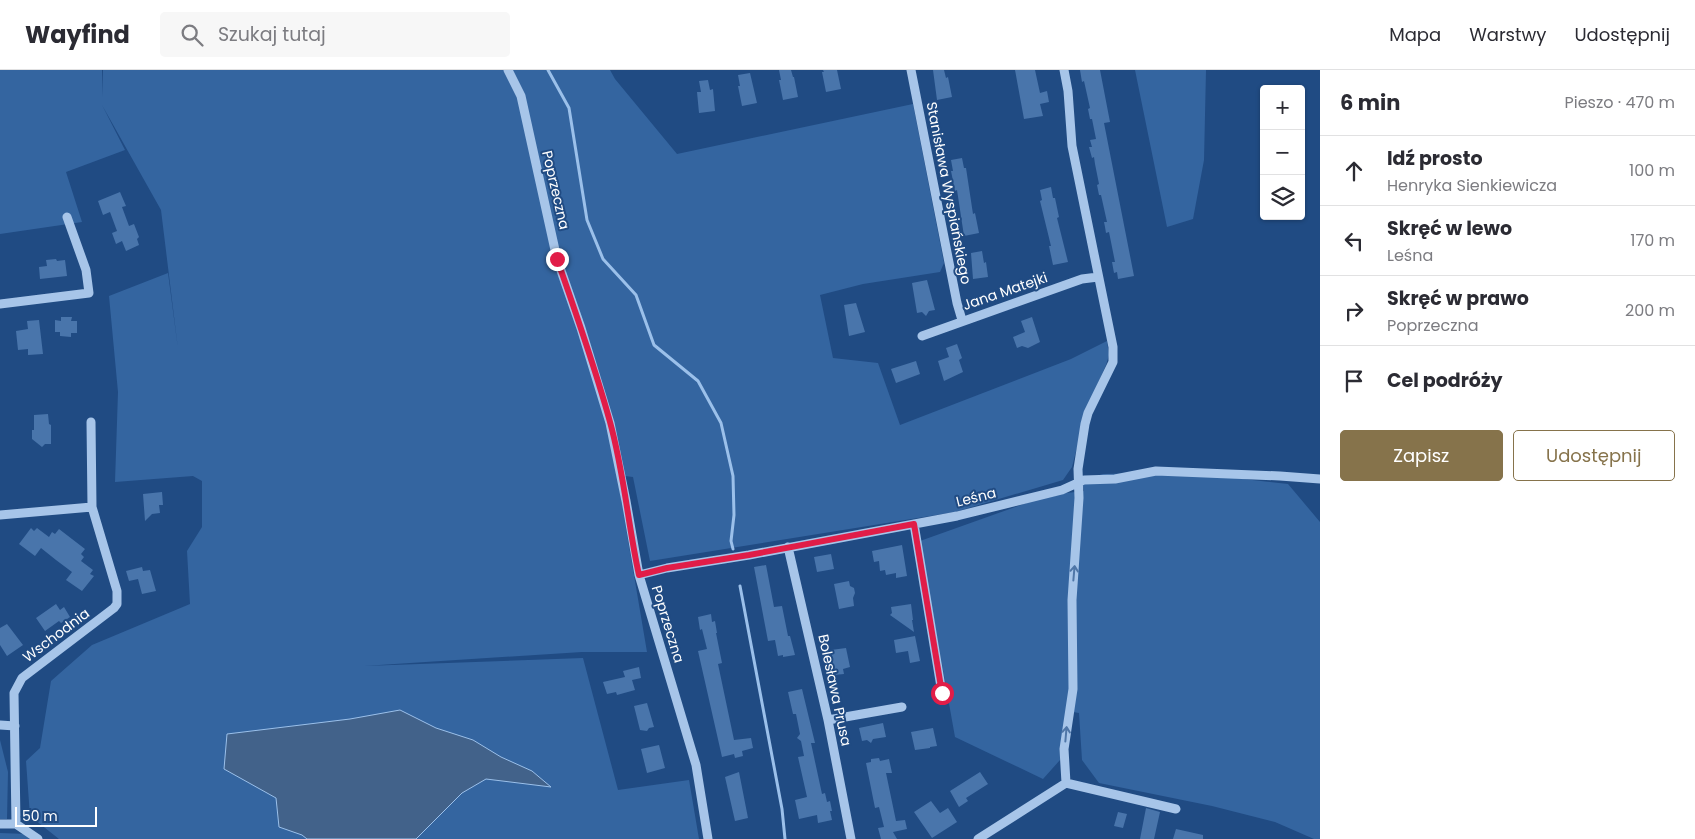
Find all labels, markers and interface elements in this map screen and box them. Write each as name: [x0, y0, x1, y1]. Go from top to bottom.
search box: [160, 12, 510, 57]
text: Wayfind: [25, 18, 130, 51]
icon: search: [178, 21, 206, 49]
text: Szukaj tutaj: [218, 21, 326, 48]
text: Mapa: [1389, 22, 1441, 47]
text: Warstwy: [1469, 22, 1546, 47]
text: Udostępnij: [1574, 22, 1670, 47]
map controls: [1260, 85, 1305, 220]
button: +: [1260, 85, 1305, 130]
text: 6 min: [1340, 88, 1400, 117]
text: Pieszo · 470 m: [1564, 91, 1675, 114]
street label: Stanisława Wyspiańskiego: [921, 100, 977, 286]
button: −: [1260, 130, 1305, 175]
text: Idź prosto: [1387, 145, 1483, 172]
street label: Poprzeczna: [537, 149, 575, 231]
icon: ahead: [1340, 157, 1368, 185]
text: 100 m: [1629, 159, 1675, 182]
text: Henryka Sienkiewicza: [1387, 174, 1557, 197]
button: layers: [1260, 175, 1305, 220]
text: Skręć w lewo: [1387, 215, 1512, 242]
icon: left: [1340, 227, 1368, 255]
text: 170 m: [1630, 229, 1675, 252]
text: Leśna: [1387, 244, 1433, 267]
route end: [546, 248, 569, 271]
street label: Jana Matejki: [960, 267, 1050, 315]
text: Skręć w prawo: [1387, 285, 1529, 312]
icon: right: [1340, 297, 1368, 325]
text: 200 m: [1625, 299, 1675, 322]
text: Poprzeczna: [1387, 314, 1479, 337]
icon: arrive: [1340, 367, 1368, 395]
text: Cel podróży: [1387, 367, 1502, 394]
button: Zapisz: [1340, 430, 1503, 481]
button: Udostępnij: [1513, 430, 1675, 481]
street label: Leśna: [954, 482, 998, 512]
one-way arrow: [1069, 565, 1078, 581]
street label: Poprzeczna: [647, 583, 689, 665]
street label: Wschodnia: [19, 603, 93, 667]
street label: Bolesława Prusa: [813, 632, 857, 748]
route start: [931, 682, 954, 705]
one-way arrow: [1061, 727, 1071, 743]
scale bar: [15, 804, 98, 827]
text: 50 m: [22, 806, 58, 826]

